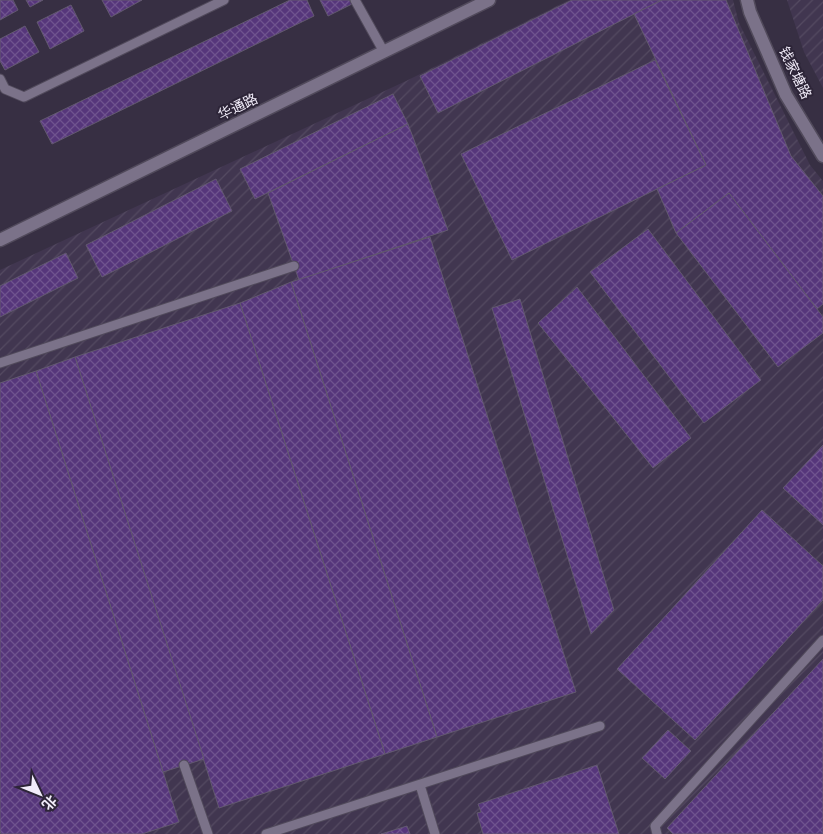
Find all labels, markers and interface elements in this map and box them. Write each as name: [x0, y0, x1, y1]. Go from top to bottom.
street label: 钱家塘路: [775, 44, 815, 102]
street label: 华通路: [215, 90, 261, 124]
north arrow: [15, 769, 65, 819]
text: 北: [38, 792, 60, 813]

